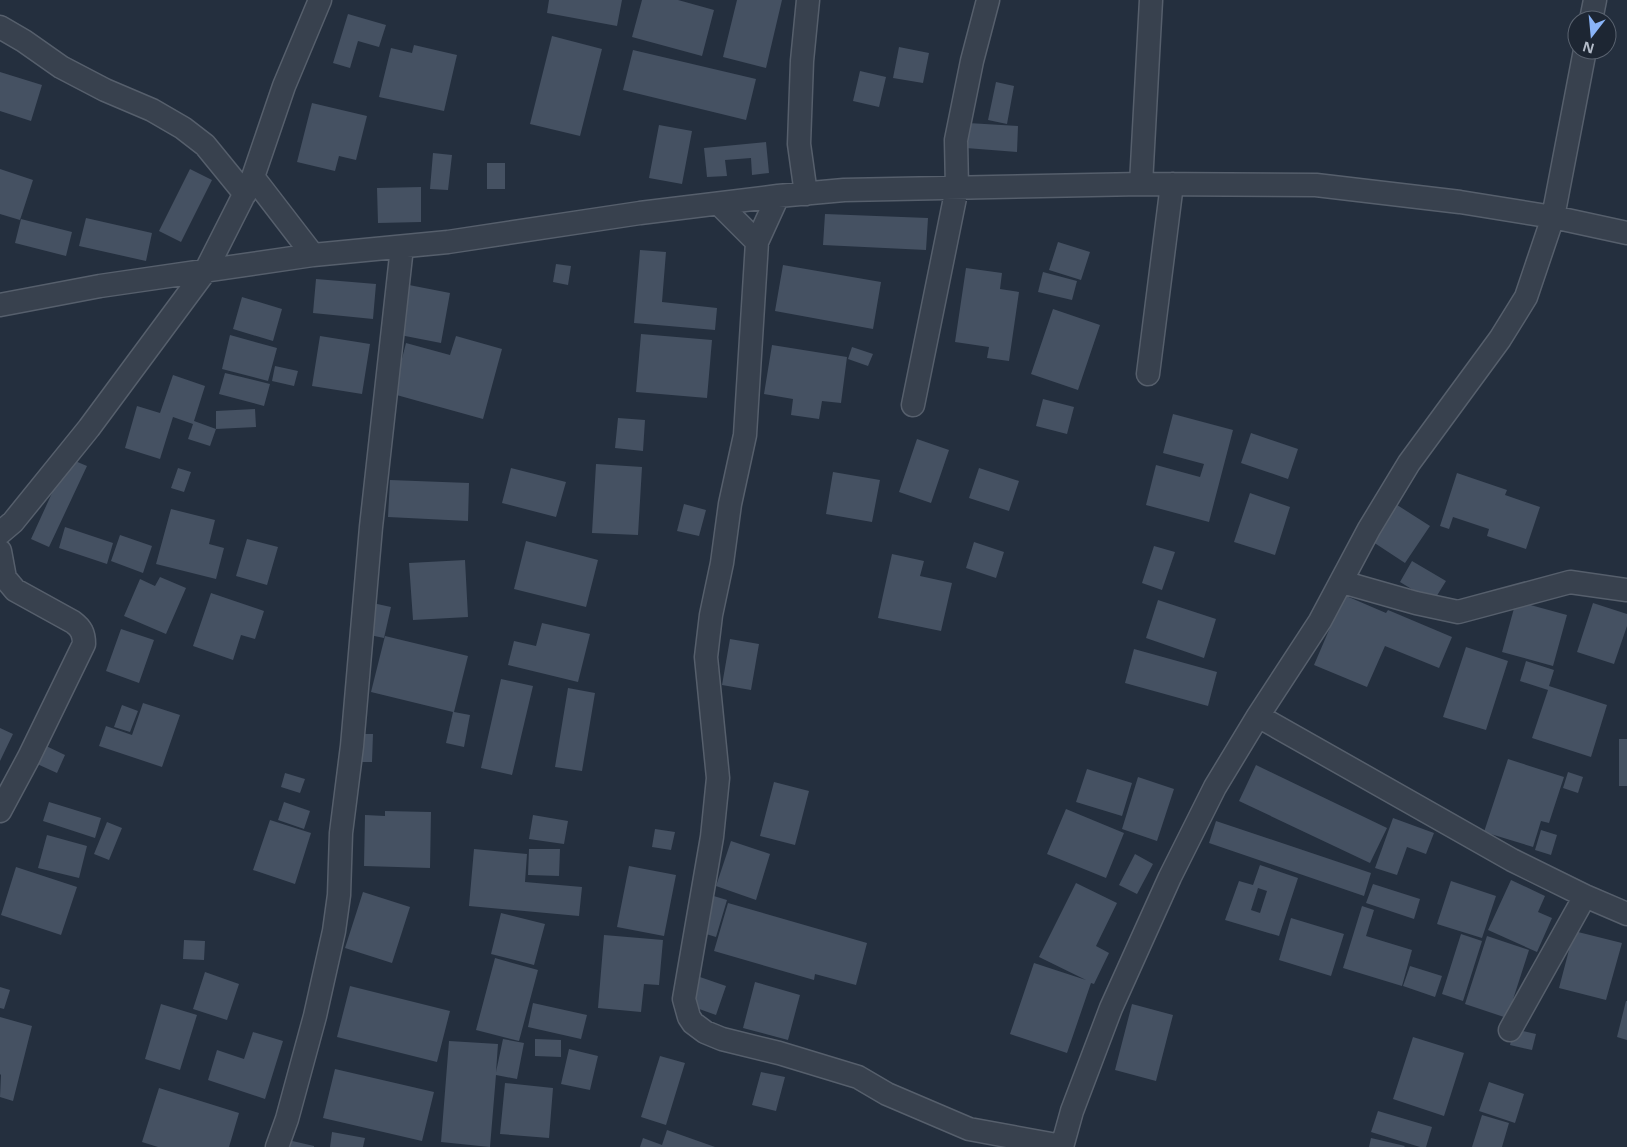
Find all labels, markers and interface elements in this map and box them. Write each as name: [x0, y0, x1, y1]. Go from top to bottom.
north arrow: [1567, 10, 1617, 60]
text: N: [1580, 37, 1596, 59]

